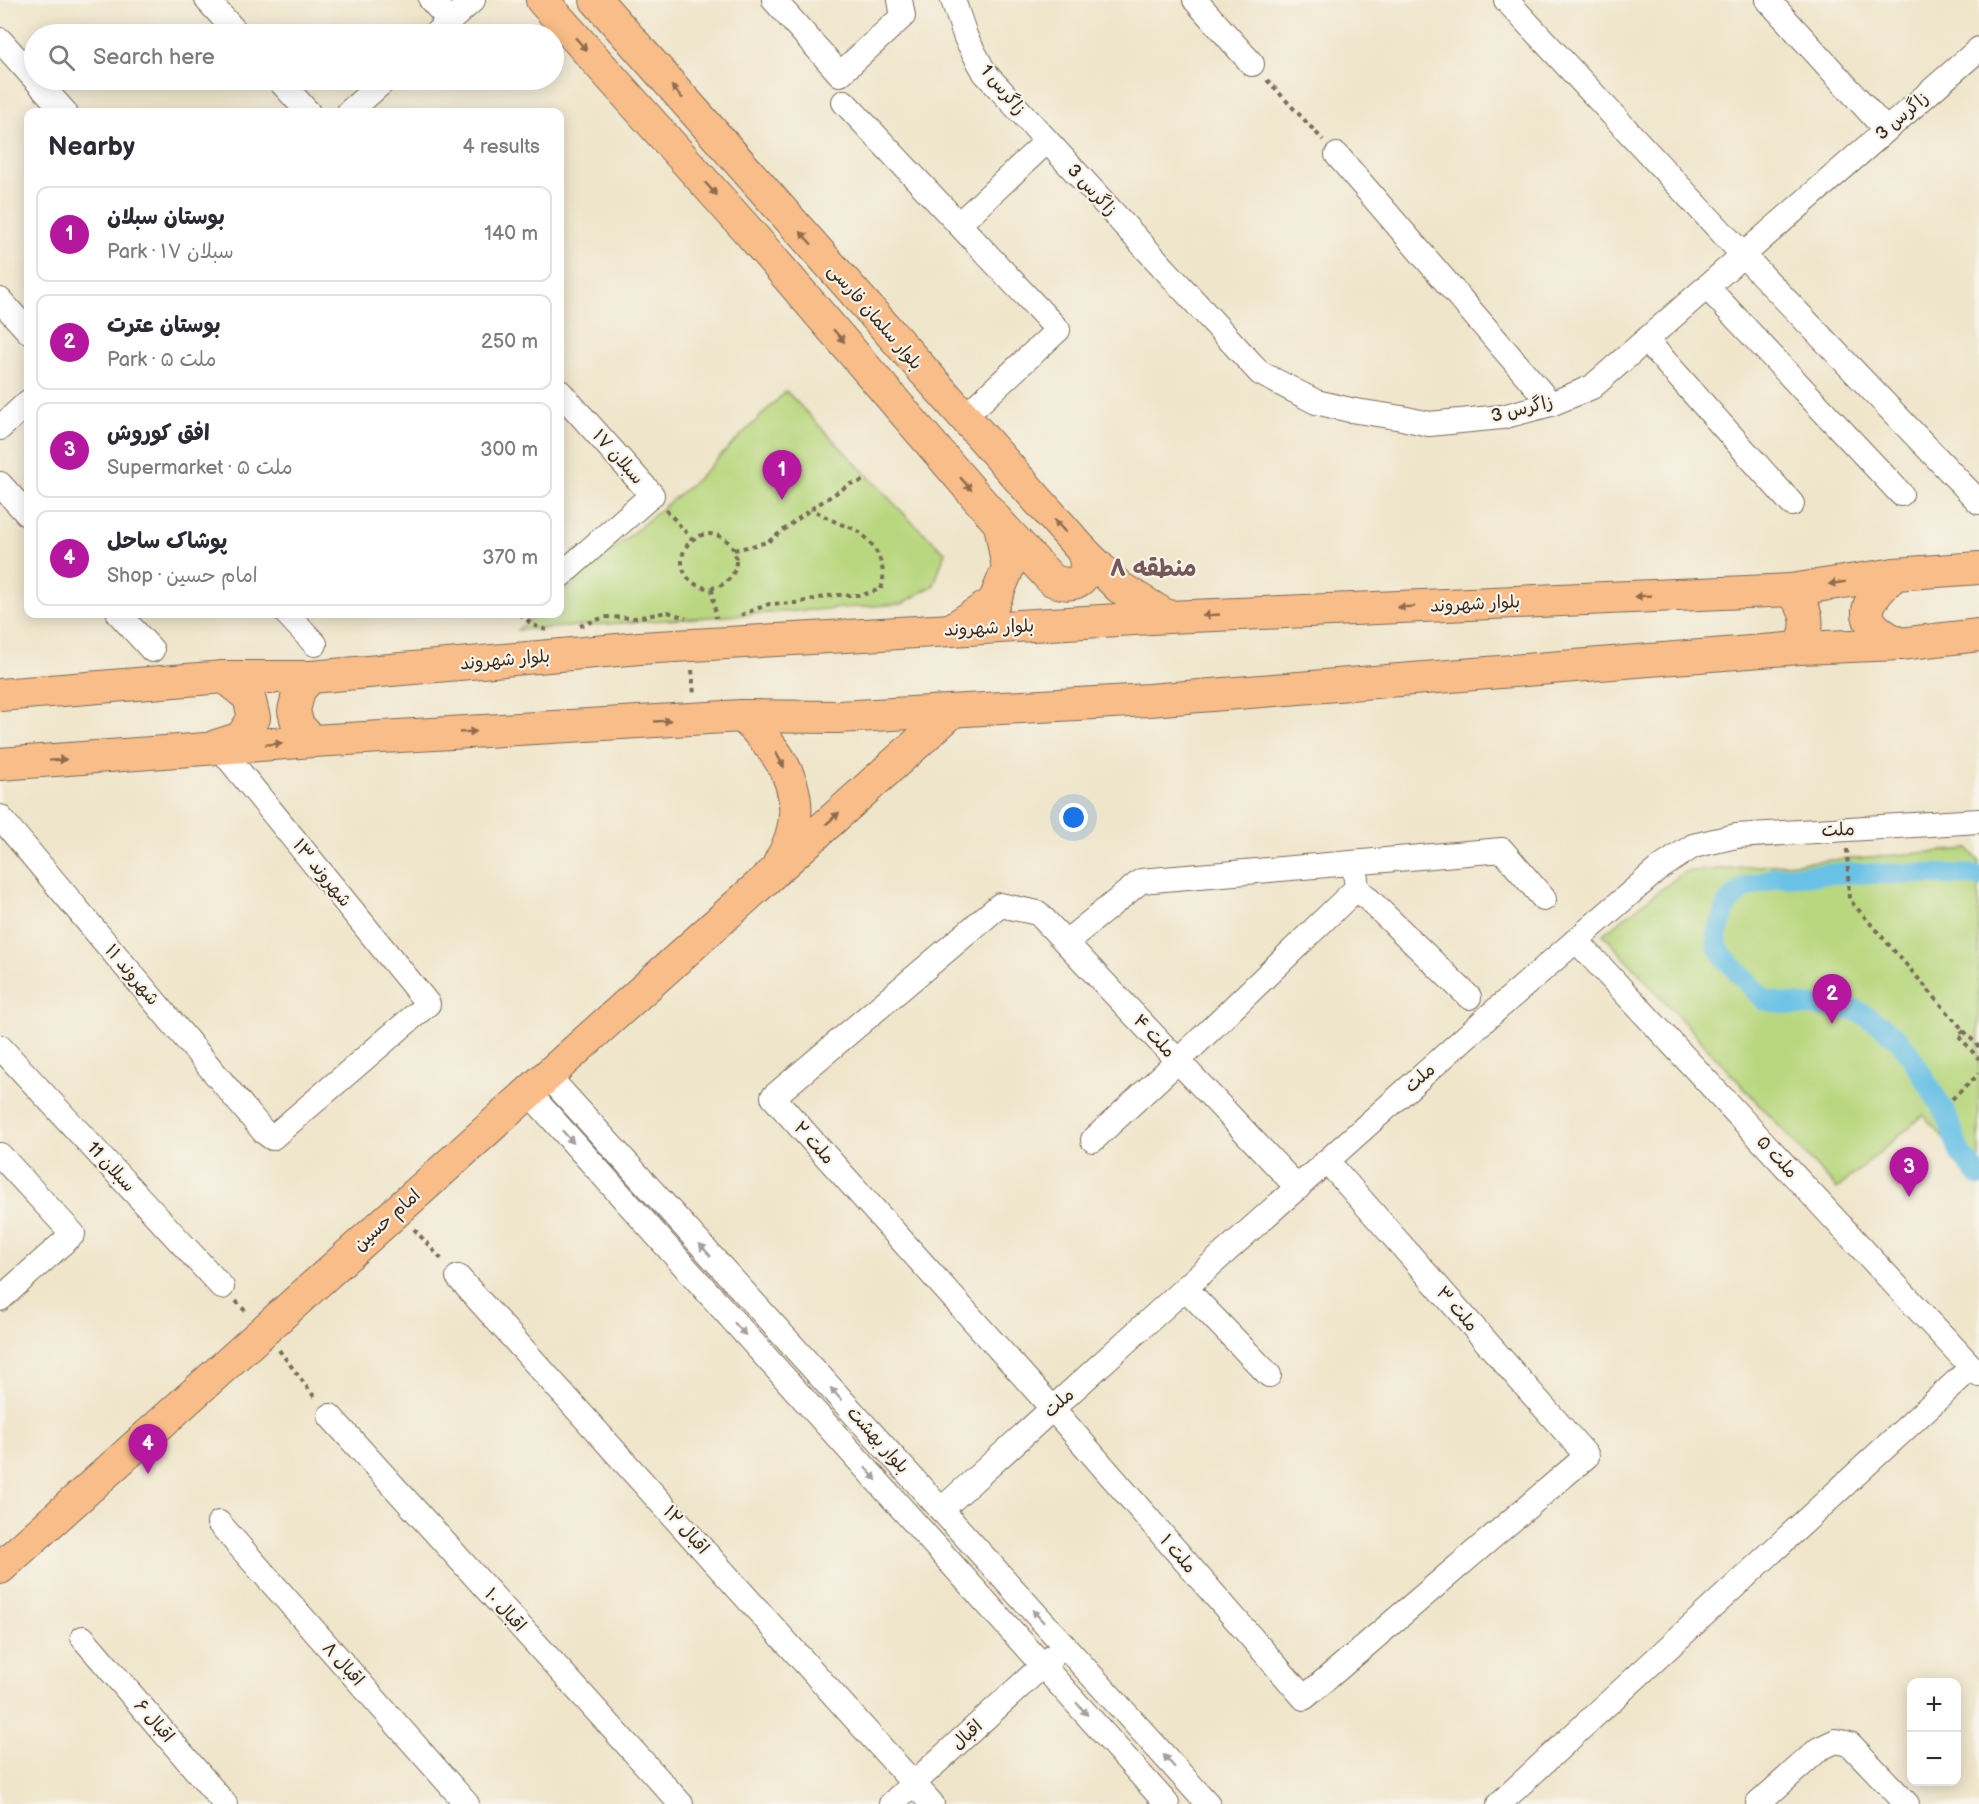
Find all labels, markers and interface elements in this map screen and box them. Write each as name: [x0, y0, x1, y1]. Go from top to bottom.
search box: [24, 24, 564, 90]
one-way arrow: [574, 36, 587, 51]
icon: search: [45, 41, 78, 74]
text: Search here: [93, 44, 215, 71]
street label: زاگرس 1: [976, 61, 1030, 119]
one-way arrow: [671, 85, 684, 100]
street label: زاگرس 3: [1871, 87, 1933, 145]
text: Nearby: [48, 132, 135, 163]
text: 4 results: [462, 135, 540, 159]
street label: زاگرس 3: [1063, 160, 1121, 220]
one-way arrow: [704, 182, 718, 197]
text: بوستان سبلان: [107, 204, 225, 231]
text: 1: [65, 222, 74, 246]
text: 140 m: [484, 222, 538, 246]
one-way arrow: [799, 231, 813, 246]
text: Park · سبلان ۱۷: [107, 240, 234, 264]
street label: بلوار سلمان فارسی: [823, 260, 927, 374]
text: بوستان عترت: [107, 312, 221, 339]
one-way arrow: [832, 329, 846, 344]
text: 2: [64, 330, 75, 354]
text: 250 m: [481, 330, 538, 354]
text: Park · ملت ۵: [107, 348, 216, 372]
street label: زاگرس 3: [1489, 391, 1555, 427]
text: افق کوروش: [107, 420, 210, 447]
street label: سبلان ۱۷: [588, 425, 648, 489]
text: 3: [64, 438, 75, 462]
text: 300 m: [480, 438, 538, 462]
pin: 1: [762, 450, 802, 500]
text: Supermarket · ملت ۵: [107, 456, 293, 480]
one-way arrow: [960, 476, 973, 492]
one-way arrow: [1054, 519, 1067, 534]
text: پوشاک ساحل: [107, 528, 227, 555]
text: 4: [64, 546, 75, 570]
text: 370 m: [482, 546, 538, 570]
district label: منطقه ۸: [1110, 554, 1196, 583]
text: Shop · امام حسین: [107, 564, 258, 588]
one-way arrow: [1828, 578, 1847, 587]
street label: بلوار شهروند: [1429, 591, 1521, 617]
one-way arrow: [1634, 592, 1653, 601]
one-way arrow: [1397, 602, 1416, 611]
one-way arrow: [1202, 611, 1221, 620]
street label: بلوار شهروند: [943, 615, 1035, 641]
street label: بلوار شهروند: [459, 646, 551, 674]
one-way arrow: [654, 716, 673, 726]
one-way arrow: [459, 728, 478, 737]
one-way arrow: [264, 739, 283, 749]
one-way arrow: [775, 752, 785, 769]
one-way arrow: [49, 755, 68, 765]
your location: [1059, 803, 1088, 832]
one-way arrow: [826, 811, 841, 825]
street label: ملت: [1821, 819, 1855, 841]
street label: شهروند ۱۳: [288, 835, 356, 911]
street label: شهروند ۱۱: [100, 940, 164, 1010]
pin: 2: [1812, 974, 1852, 1024]
street label: ملت ۴: [1129, 1010, 1179, 1062]
street label: ملت: [1401, 1059, 1439, 1097]
street label: ملت ۲: [789, 1117, 839, 1169]
one-way arrow: [561, 1129, 574, 1144]
street label: ملت ۵: [1752, 1131, 1802, 1183]
street label: سبلان 11: [83, 1138, 139, 1196]
pin: 3: [1890, 1148, 1928, 1197]
street label: امام حسین: [349, 1185, 427, 1258]
one-way arrow: [699, 1243, 712, 1258]
street label: ملت ۳: [1432, 1282, 1482, 1336]
one-way arrow: [733, 1321, 746, 1336]
street label: ملت: [1040, 1384, 1078, 1422]
one-way arrow: [830, 1387, 843, 1402]
street label: بلوار بهشت: [843, 1402, 913, 1478]
pin: 4: [128, 1424, 168, 1474]
one-way arrow: [864, 1466, 877, 1481]
street label: اقبال ۱۲: [659, 1501, 713, 1559]
street label: ملت ۱: [1155, 1530, 1201, 1578]
street label: اقبال ۱۰: [480, 1584, 530, 1636]
one-way arrow: [1031, 1610, 1045, 1624]
street label: اقبال ۸: [318, 1638, 368, 1690]
map controls: [1907, 1678, 1961, 1786]
button: +: [1907, 1678, 1961, 1732]
street label: اقبال ۶: [130, 1695, 178, 1747]
one-way arrow: [1075, 1701, 1088, 1716]
street label: اقبال: [947, 1716, 987, 1754]
button: −: [1907, 1732, 1961, 1786]
one-way arrow: [1162, 1753, 1176, 1768]

